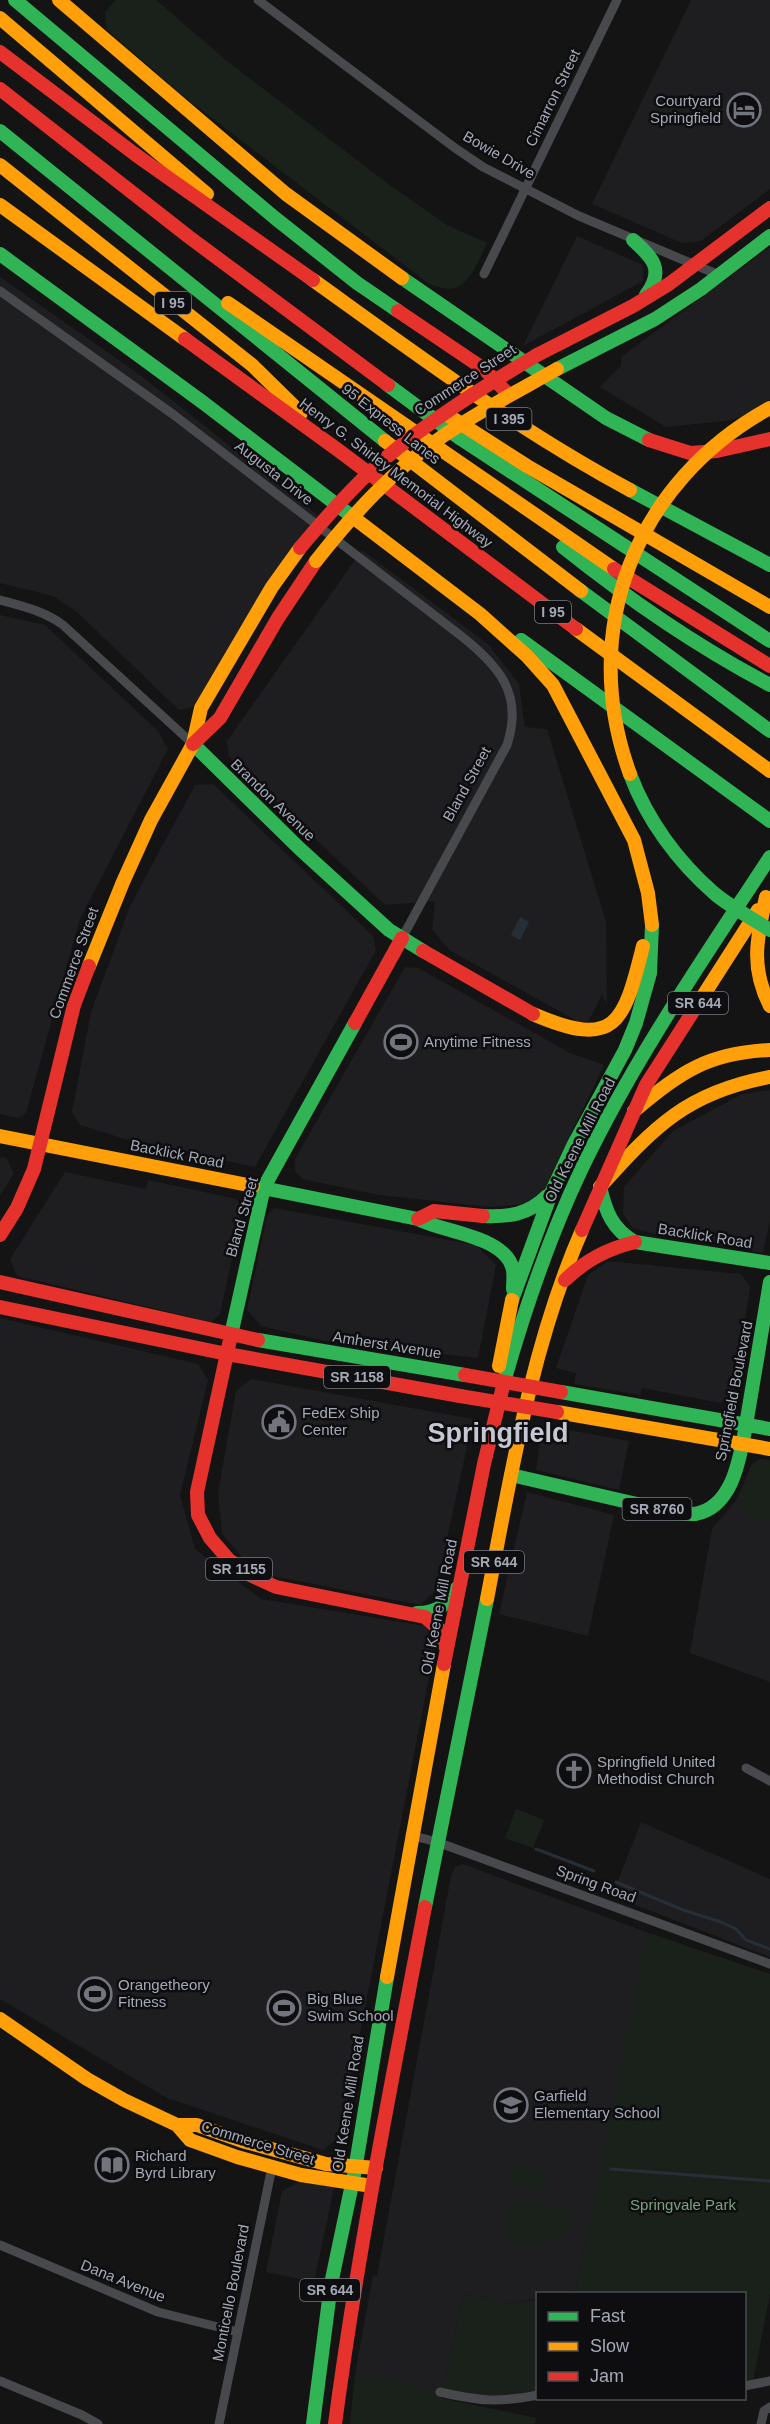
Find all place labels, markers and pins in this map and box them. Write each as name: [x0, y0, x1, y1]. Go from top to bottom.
place label: Courtyard Springfield: [650, 92, 721, 126]
hotel icon: Courtyard Springfield: [726, 92, 762, 128]
sports icon: Anytime Fitness: [383, 1024, 419, 1060]
place label: Anytime Fitness: [424, 1033, 531, 1050]
public building icon: FedEx Ship Center: [261, 1404, 297, 1440]
place label: FedEx Ship Center: [302, 1404, 380, 1438]
church icon: Springfield United Methodist Church: [556, 1753, 592, 1789]
place label: Springfield United Methodist Church: [597, 1753, 715, 1787]
sports icon: Orangetheory Fitness: [77, 1976, 113, 2012]
place label: Orangetheory Fitness: [118, 1976, 210, 2010]
sports icon: Big Blue Swim School: [266, 1990, 302, 2026]
place label: Big Blue Swim School: [307, 1990, 394, 2024]
school or university icon: Garfield Elementary School: [493, 2087, 529, 2123]
place label: Garfield Elementary School: [534, 2087, 660, 2121]
library icon: Richard Byrd Library: [94, 2147, 130, 2183]
place label: Richard Byrd Library: [135, 2147, 216, 2181]

